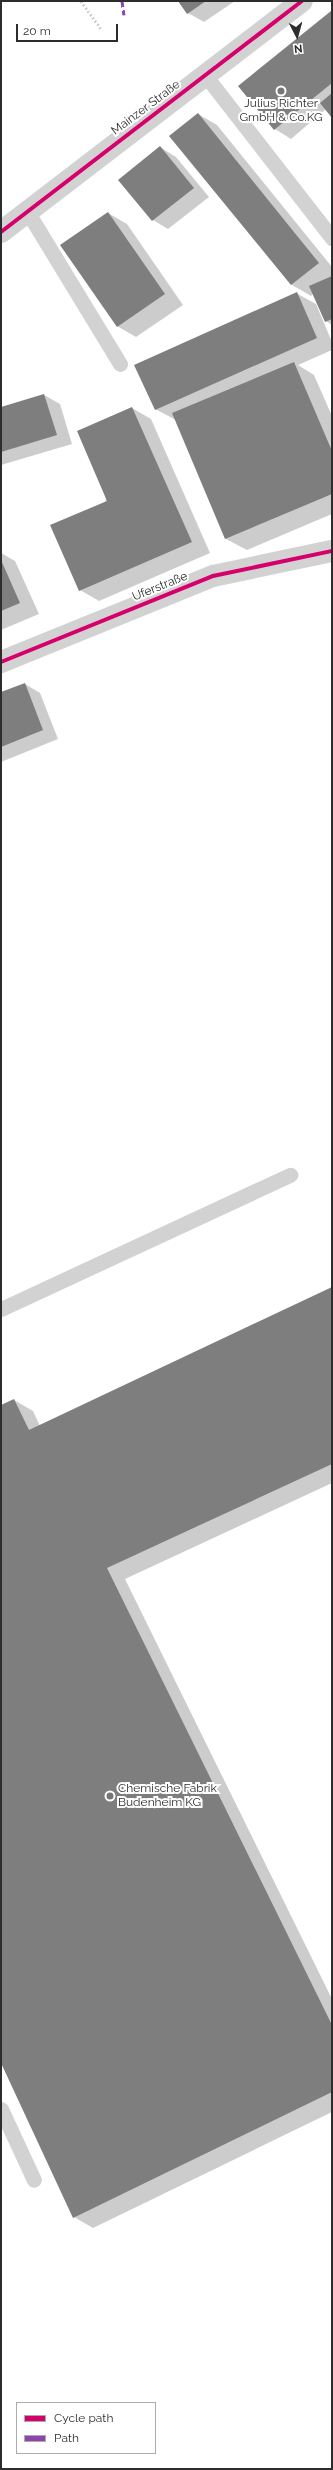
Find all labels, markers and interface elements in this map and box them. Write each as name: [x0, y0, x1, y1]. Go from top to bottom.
scale bar: [18, 16, 120, 42]
north arrow: [277, 16, 317, 56]
text: 20 m: [23, 24, 51, 38]
text: N: [293, 42, 303, 55]
street label: Mainzer Straße: [109, 77, 183, 139]
marker: Julius Richter GmbH & Co.KG: [276, 86, 286, 96]
place label: Julius Richter GmbH & Co.KG: [239, 97, 323, 125]
street label: Uferstraße: [130, 569, 190, 605]
place label: Chemische Fabrik Budenheim KG: [118, 1782, 217, 1810]
marker: Chemische Fabrik Budenheim KG: [105, 1791, 115, 1801]
legend: [16, 2402, 156, 2454]
text: Cycle path: [54, 2411, 113, 2425]
text: Path: [54, 2431, 79, 2445]

